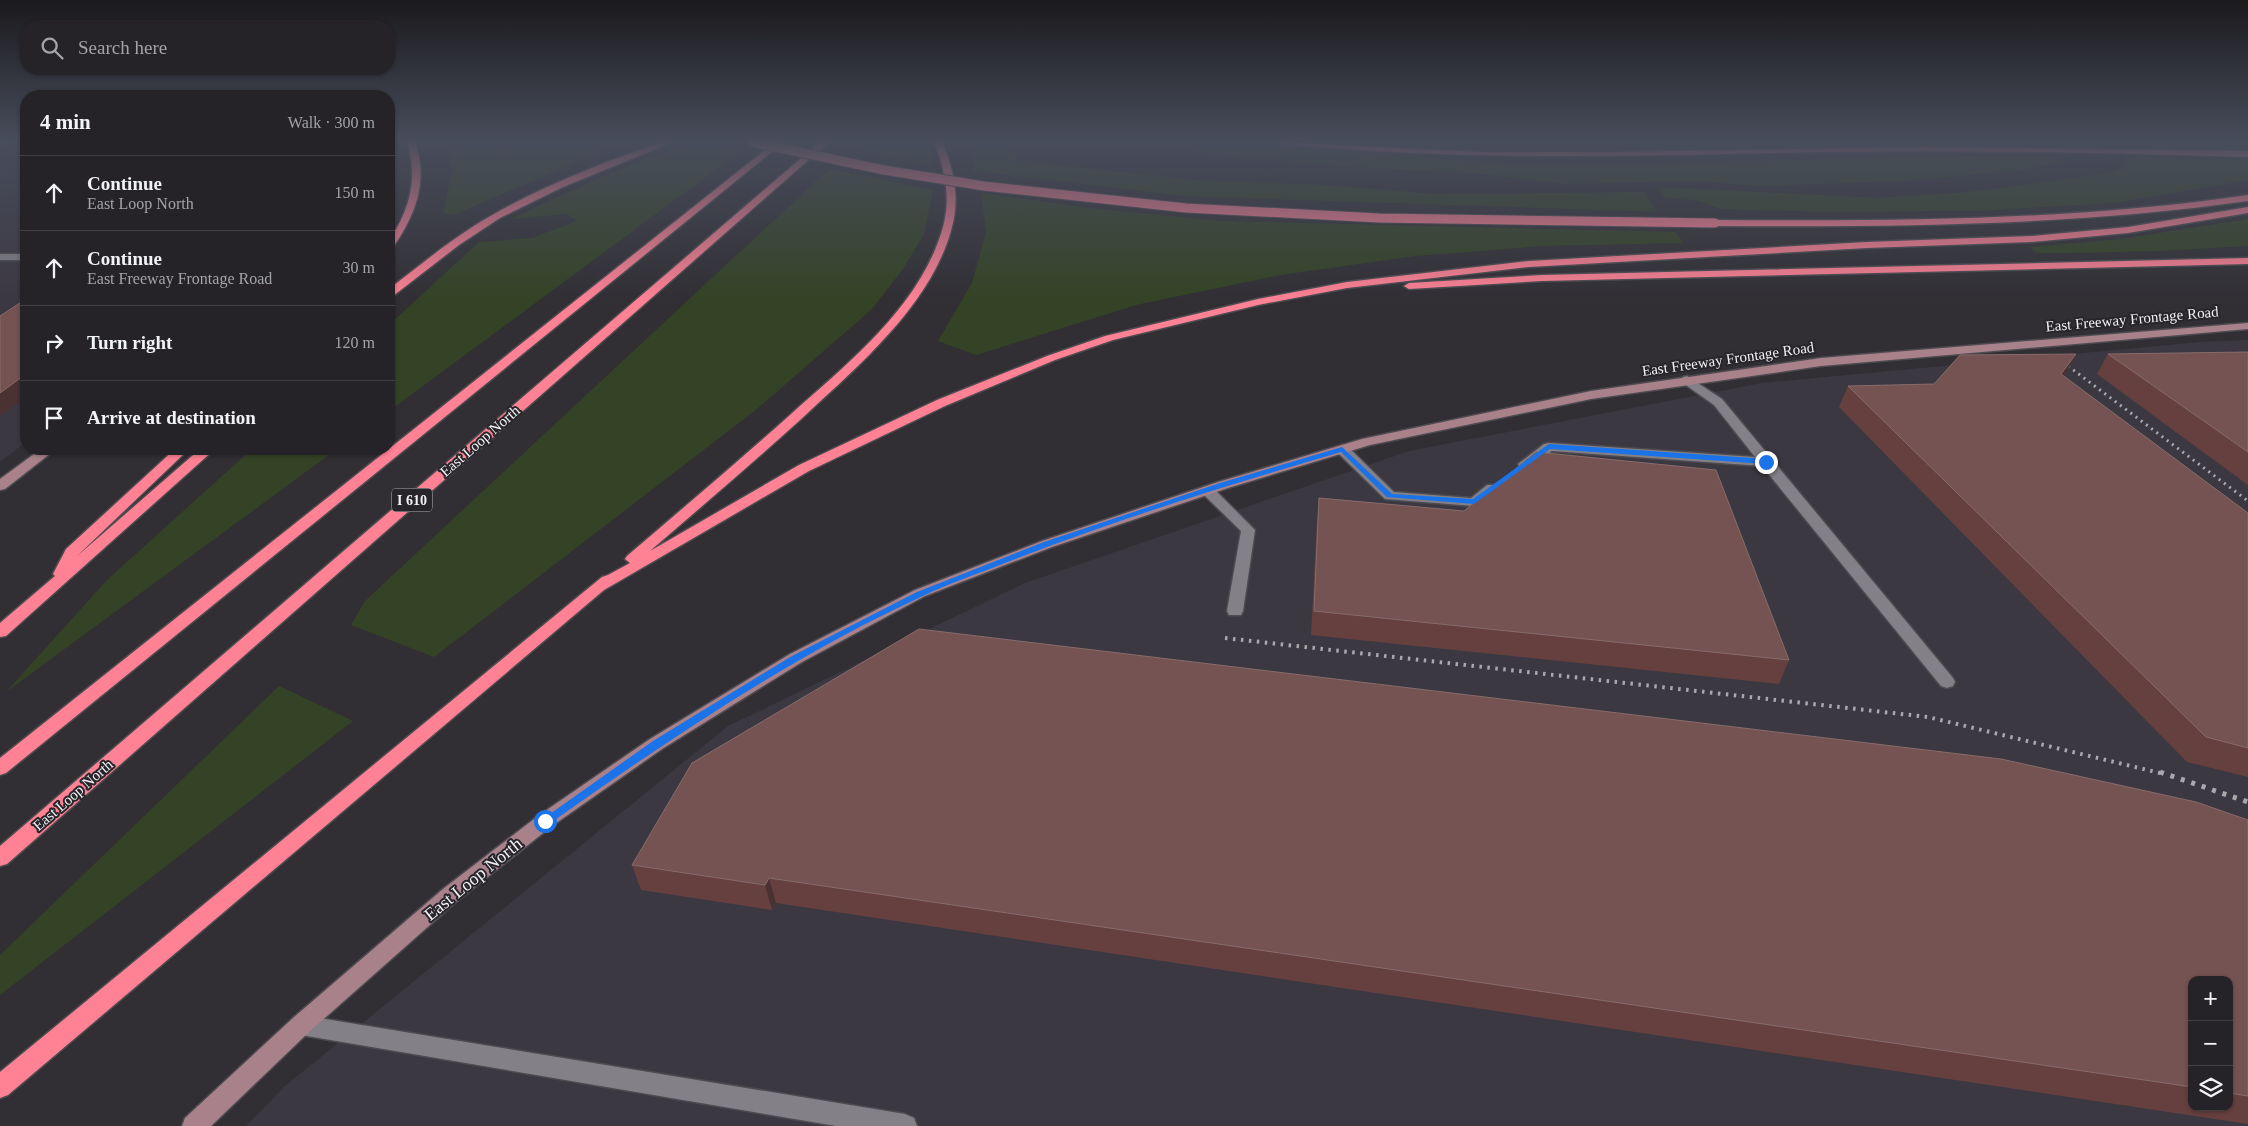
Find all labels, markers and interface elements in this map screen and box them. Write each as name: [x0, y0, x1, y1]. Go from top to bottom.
search box: [20, 20, 395, 75]
icon: search: [38, 34, 66, 62]
text: Search here: [78, 37, 167, 58]
text: 4 min: [40, 110, 91, 134]
text: Walk · 300 m: [288, 114, 375, 131]
text: Continue: [87, 173, 162, 194]
icon: ahead: [40, 179, 68, 207]
text: 150 m: [335, 184, 375, 201]
text: East Loop North: [87, 195, 194, 212]
text: Continue: [87, 248, 162, 269]
icon: ahead: [40, 254, 68, 282]
text: 30 m: [343, 259, 375, 276]
text: East Freeway Frontage Road: [87, 270, 272, 287]
street label: East Freeway Frontage Road: [2045, 303, 2220, 335]
icon: right: [40, 329, 68, 357]
text: Turn right: [87, 332, 172, 353]
text: 120 m: [335, 334, 375, 351]
street label: East Freeway Frontage Road: [1641, 339, 1816, 379]
street label: East Loop North: [437, 402, 523, 480]
icon: arrive: [40, 404, 68, 432]
text: Arrive at destination: [87, 407, 256, 428]
route end: [1755, 451, 1778, 474]
road number: I 610: [392, 488, 432, 512]
street label: East Loop North: [30, 756, 116, 834]
route start: [534, 810, 557, 833]
street label: East Loop North: [420, 833, 526, 925]
map controls: [2188, 976, 2233, 1111]
button: +: [2188, 976, 2233, 1021]
button: −: [2188, 1021, 2233, 1066]
button: layers: [2188, 1066, 2233, 1111]

